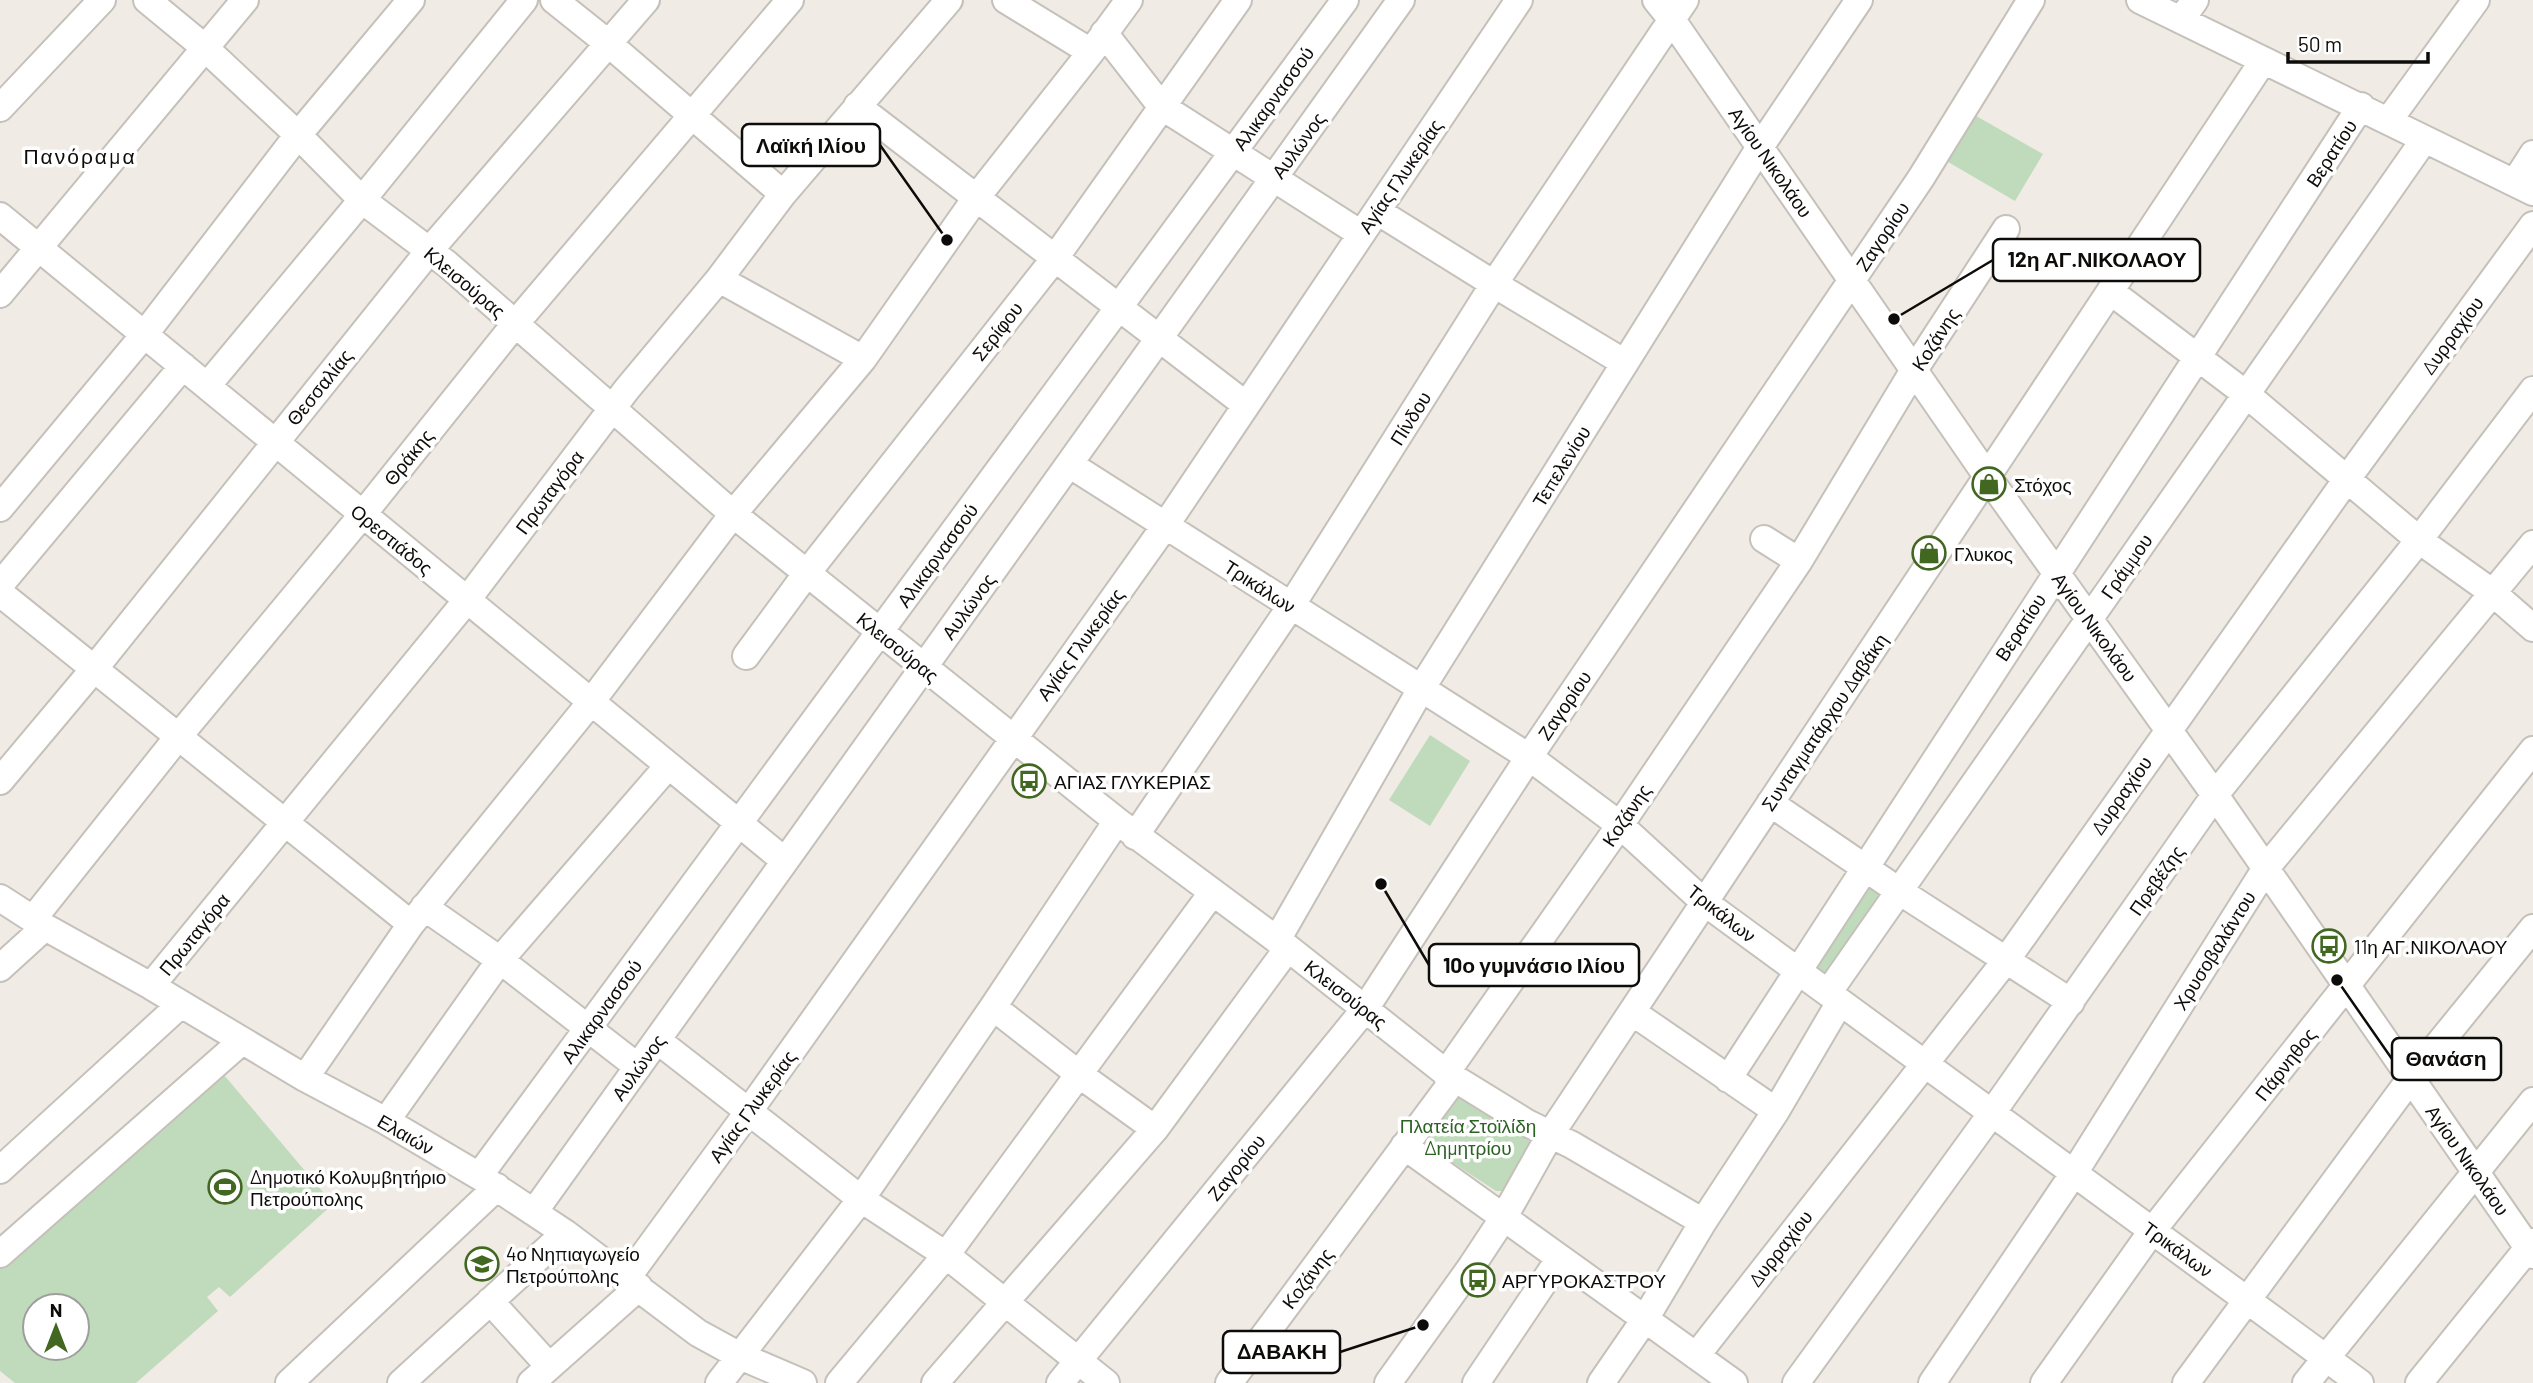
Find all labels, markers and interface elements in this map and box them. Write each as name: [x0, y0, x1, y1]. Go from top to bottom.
scale bar: [2288, 21, 2428, 65]
text: 50 m: [2298, 31, 2342, 56]
street label: Αλικαρνασσού: [1228, 42, 1318, 154]
street label: Αγίου Νικολάου: [1724, 102, 1818, 222]
street label: Αυλώνος: [1266, 107, 1330, 183]
street label: Αγίας Γλυκερίας: [1353, 114, 1447, 238]
street label: Βερατίου: [2301, 115, 2361, 191]
callout: Λαϊκή Ιλίου: [742, 124, 880, 166]
text: Λαϊκή Ιλίου: [756, 132, 866, 157]
district label: Πανόραμα: [23, 143, 137, 168]
street label: Ζαγορίου: [1850, 197, 1914, 275]
callout: 12η ΑΓ.ΝΙΚΟΛΑΟΥ: [1993, 239, 2200, 281]
street label: Κλεισούρας: [420, 242, 510, 322]
text: 12η ΑΓ.ΝΙΚΟΛΑΟΥ: [2007, 246, 2187, 271]
street label: Δυρραχίου: [2416, 292, 2488, 378]
street label: Σερίφου: [967, 297, 1027, 365]
street label: Κοζάνης: [1906, 303, 1964, 375]
street label: Θεσσαλίας: [281, 344, 357, 430]
street label: Πίνδου: [1385, 387, 1435, 449]
street label: Τεπελενίου: [1527, 421, 1595, 511]
street label: Θράκης: [378, 424, 438, 490]
street label: Πρωταγόρα: [510, 445, 588, 539]
shop icon: Στόχος: [1970, 465, 2008, 503]
place label: Στόχος: [2014, 473, 2072, 496]
street label: Ορεστιάδος: [346, 499, 438, 579]
street label: Αλικαρνασσού: [892, 499, 982, 611]
street label: Γράμμου: [2095, 529, 2157, 603]
shop icon: Γλυκος: [1910, 534, 1948, 572]
place label: Γλυκος: [1954, 542, 2013, 565]
street label: Τρικάλων: [1220, 554, 1300, 618]
street label: Αυλώνος: [936, 568, 1000, 644]
street label: Αγίου Νικολάου: [2048, 568, 2142, 686]
street label: Αγίας Γλυκερίας: [1032, 583, 1128, 705]
street label: Βερατίου: [1990, 589, 2050, 665]
street label: Κλεισούρας: [852, 607, 944, 687]
street label: Συνταγματάρχου Δαβάκη: [1756, 629, 1892, 815]
street label: Ζαγορίου: [1532, 666, 1596, 744]
street label: Δυρραχίου: [2086, 751, 2156, 839]
bus stop icon: ΑΓΙΑΣ ΓΛΥΚΕΡΙΑΣ: [1010, 762, 1048, 800]
place label: ΑΓΙΑΣ ΓΛΥΚΕΡΙΑΣ: [1054, 770, 1211, 793]
street label: Κοζάνης: [1597, 779, 1655, 851]
street label: Πρεβέζης: [2124, 841, 2188, 919]
street label: Τρικάλων: [1683, 879, 1761, 947]
street label: Χρυσοβαλάντου: [2168, 886, 2260, 1014]
street label: Πρωταγόρα: [154, 888, 234, 980]
bus stop icon: 11η ΑΓ.ΝΙΚΟΛΑΟΥ: [2310, 927, 2348, 965]
place label: 11η ΑΓ.ΝΙΚΟΛΑΟΥ: [2354, 935, 2508, 958]
callout: 10ο γυμνάσιο Ιλίου: [1429, 944, 1639, 986]
text: 10ο γυμνάσιο Ιλίου: [1443, 952, 1625, 977]
street label: Αλικαρνασσού: [556, 955, 646, 1067]
street label: Κλεισούρας: [1300, 955, 1392, 1033]
street label: Πάρνηθος: [2250, 1023, 2320, 1105]
street label: Αυλώνος: [606, 1029, 670, 1105]
callout: Θανάση: [2392, 1038, 2501, 1080]
street label: Αγίας Γλυκερίας: [704, 1045, 800, 1167]
text: Θανάση: [2405, 1045, 2487, 1070]
street label: Αγίου Νικολάου: [2421, 1100, 2515, 1220]
street label: Ελαιών: [374, 1109, 438, 1159]
park label: Πλατεία Στοϊλίδη Δημητρίου: [1400, 1114, 1536, 1159]
street label: Ζαγορίου: [1202, 1129, 1270, 1205]
place label: Δημοτικό Κολυμβητήριο Πετρούπολης: [250, 1165, 446, 1210]
sports icon: Δημοτικό Κολυμβητήριο Πετρούπολης: [206, 1168, 244, 1206]
street label: Δυρραχίου: [1743, 1205, 1817, 1291]
street label: Τρικάλων: [2139, 1216, 2217, 1282]
place label: 4ο Νηπιαγωγείο Πετρούπολης: [506, 1242, 640, 1287]
street label: Κοζάνης: [1277, 1243, 1337, 1313]
school or university icon: 4ο Νηπιαγωγείο Πετρούπολης: [463, 1245, 501, 1283]
bus stop icon: ΑΡΓΥΡΟΚΑΣΤΡΟΥ: [1459, 1261, 1497, 1299]
place label: ΑΡΓΥΡΟΚΑΣΤΡΟΥ: [1502, 1269, 1666, 1292]
north arrow: [21, 1292, 91, 1362]
text: N: [50, 1298, 62, 1321]
callout: ΔΑΒΑΚΗ: [1223, 1331, 1340, 1373]
text: ΔΑΒΑΚΗ: [1237, 1338, 1327, 1363]

